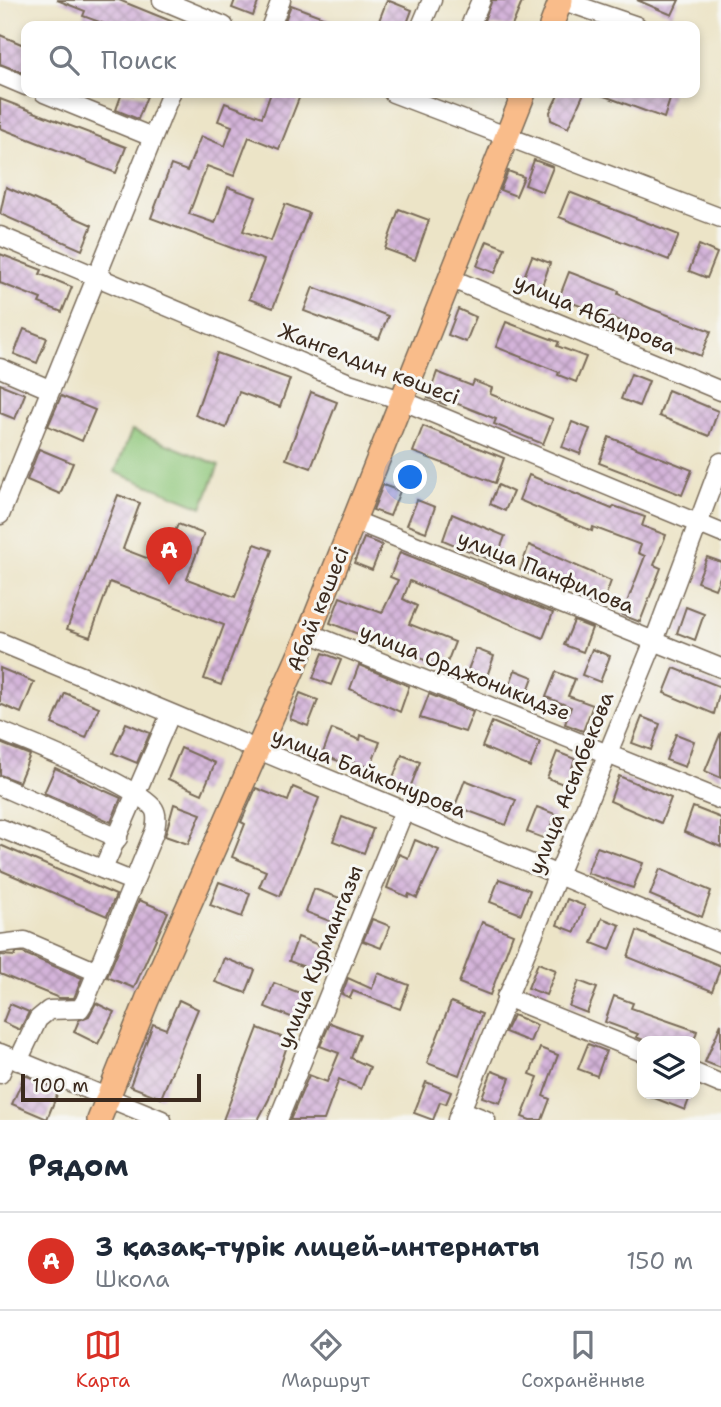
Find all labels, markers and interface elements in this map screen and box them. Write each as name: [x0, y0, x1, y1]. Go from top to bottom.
search box: [21, 21, 700, 98]
icon: search: [45, 41, 83, 79]
text: Поиск: [101, 42, 177, 77]
street label: улица Абдирова: [510, 267, 680, 361]
street label: Жангелдин көшесі: [275, 317, 463, 411]
your location: [393, 460, 427, 494]
street label: улица Панфилова: [453, 524, 639, 620]
pin: A: [146, 527, 192, 585]
street label: Абай көшесі: [280, 543, 356, 675]
street label: улица Орджоникидзе: [355, 617, 575, 727]
street label: улица Асылбекова: [522, 687, 620, 879]
street label: улица Байконурова: [268, 721, 470, 825]
street label: улица Курмангазы: [270, 861, 370, 1053]
map controls: [637, 1036, 700, 1099]
button: layers: [637, 1036, 700, 1099]
scale bar: [21, 1071, 201, 1103]
text: 100 m: [32, 1073, 89, 1098]
text: Рядом: [28, 1145, 128, 1186]
text: 3 қазақ-түрік лицей-интернаты: [95, 1229, 540, 1264]
text: A: [42, 1246, 60, 1276]
text: 150 m: [626, 1246, 693, 1276]
text: Школа: [95, 1264, 170, 1294]
tab: Карта: [76, 1326, 130, 1393]
tab: Маршрут: [281, 1326, 370, 1393]
tab: Сохранённые: [521, 1326, 645, 1393]

